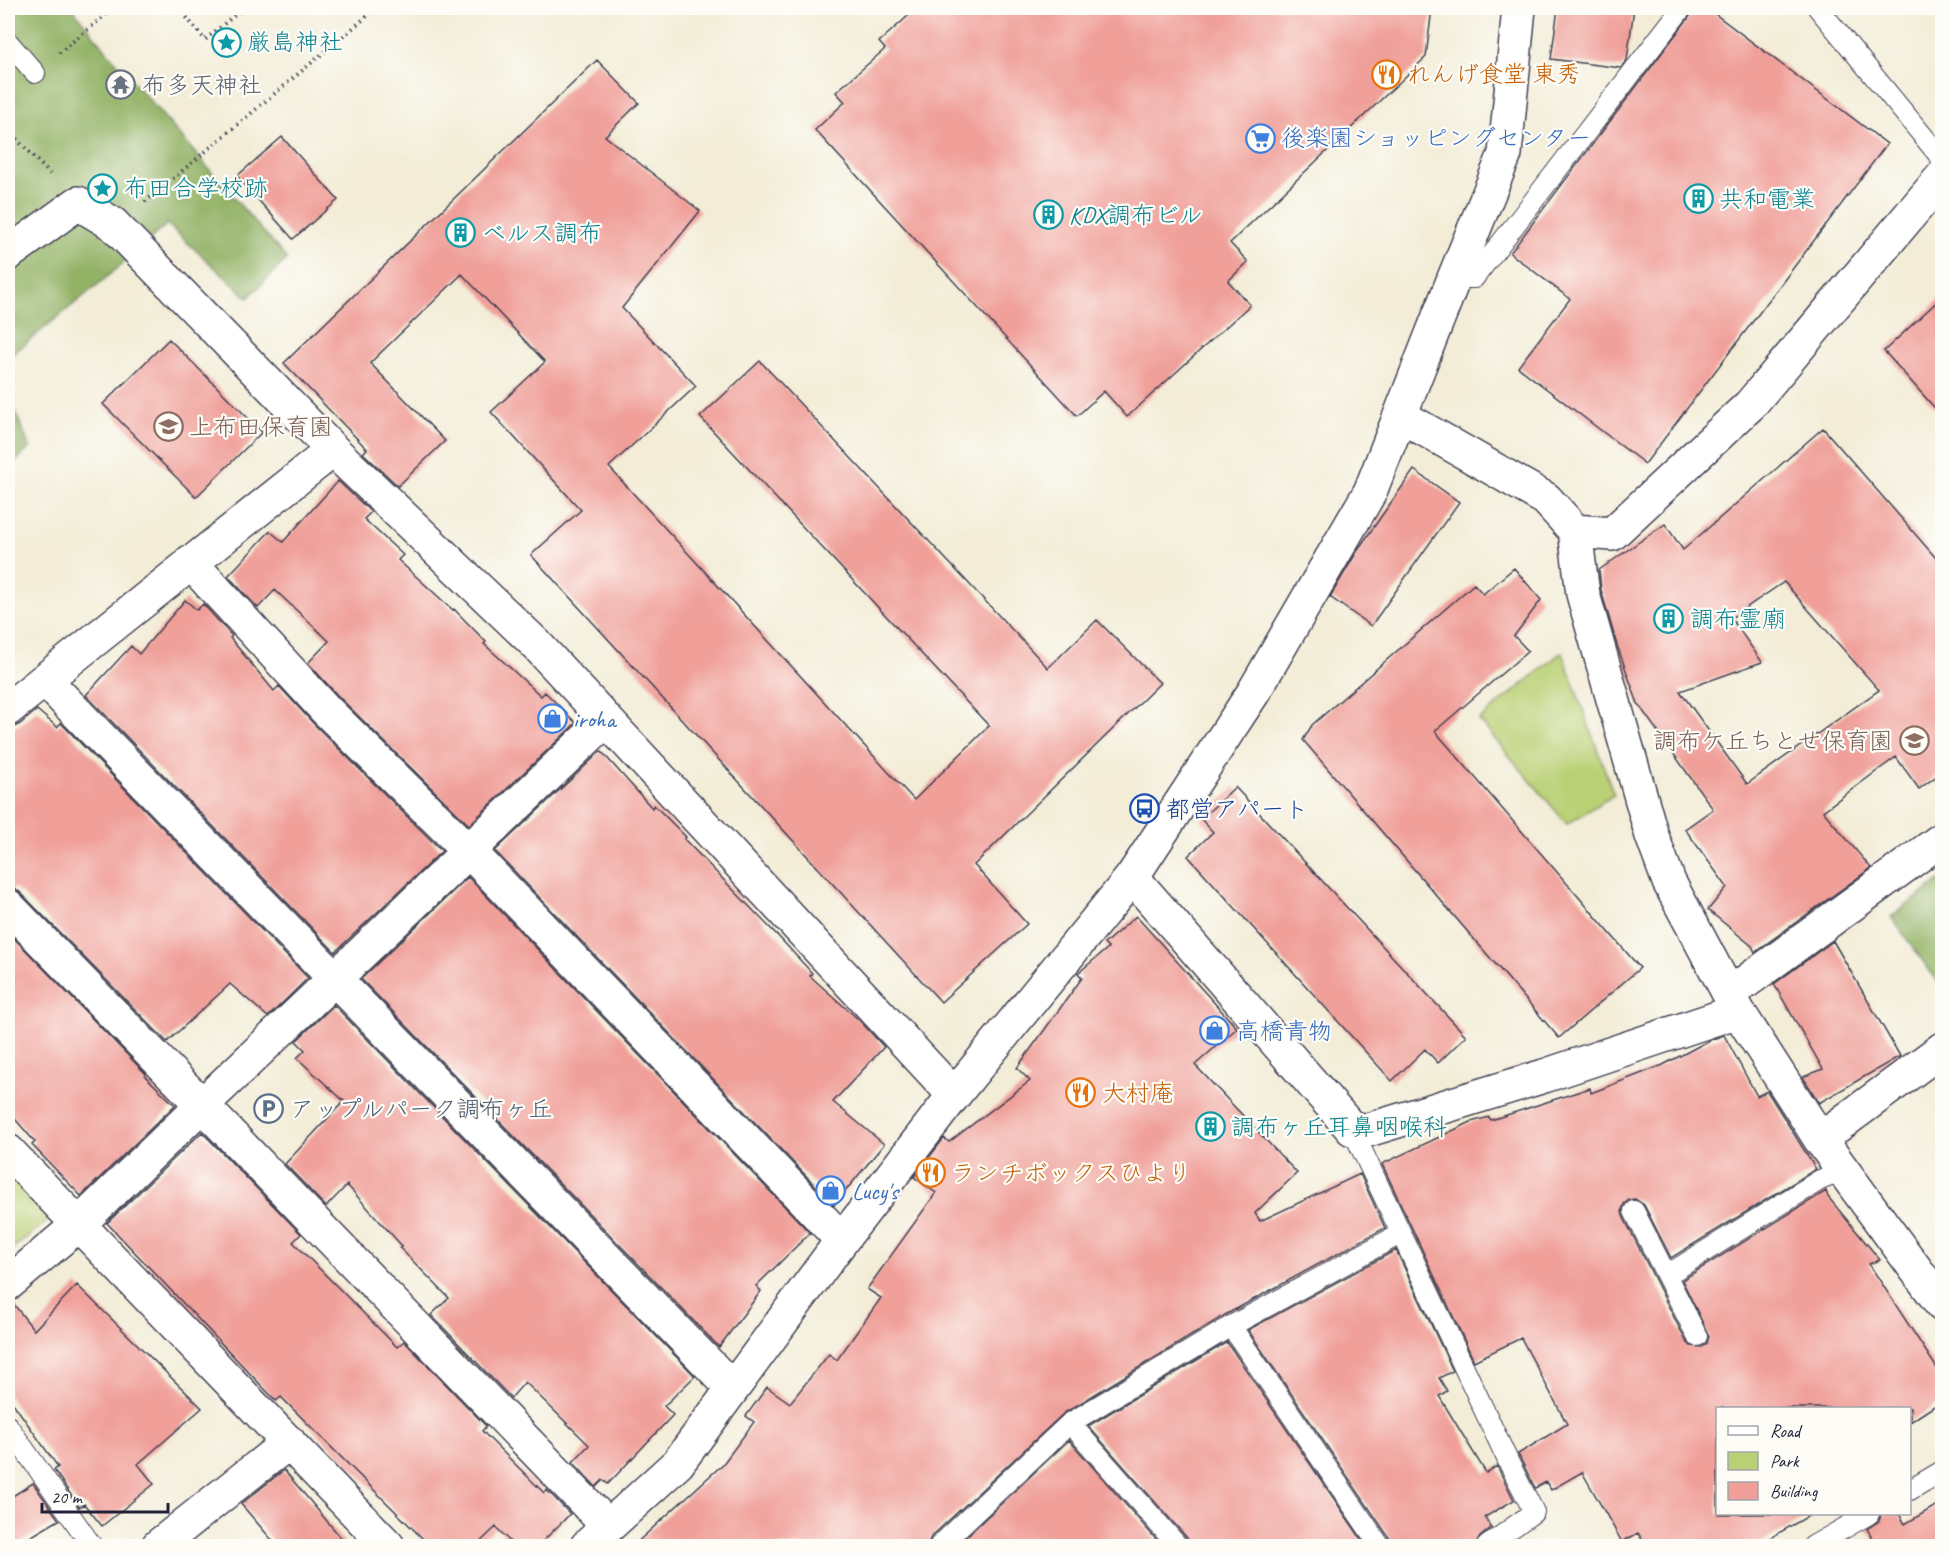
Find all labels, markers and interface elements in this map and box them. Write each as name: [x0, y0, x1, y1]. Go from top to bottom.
place icon: 厳島神社: [210, 26, 242, 58]
place label: 厳島神社: [247, 27, 343, 57]
restaurant icon: れんげ食堂 東秀: [1370, 58, 1402, 90]
place label: れんげ食堂 東秀: [1407, 59, 1581, 89]
temple icon: 布多天神社: [105, 69, 137, 101]
place label: 布多天神社: [142, 70, 262, 100]
supermarket icon: 後楽園ショッピングセンター: [1244, 122, 1276, 154]
place label: 後楽園ショッピングセンター: [1281, 123, 1591, 153]
place icon: 布田合学校跡: [87, 172, 119, 204]
place label: 布田合学校跡: [124, 173, 268, 203]
building icon: 共和電業: [1682, 183, 1714, 215]
place label: 共和電業: [1719, 184, 1815, 214]
building icon: KDX調布ビル: [1032, 199, 1064, 231]
place label: KDX調布ビル: [1069, 200, 1202, 230]
building icon: ベルス調布: [445, 217, 477, 249]
place label: ベルス調布: [482, 218, 602, 248]
school or university icon: 上布田保育園: [152, 411, 184, 443]
place label: 上布田保育園: [189, 412, 333, 442]
building icon: 調布霊廟: [1653, 603, 1685, 635]
place label: 調布霊廟: [1690, 604, 1786, 634]
shop icon: iroha: [536, 703, 568, 735]
place label: iroha: [573, 704, 617, 734]
school or university icon: 調布ケ丘ちとせ保育園: [1898, 725, 1930, 757]
place label: 調布ケ丘ちとせ保育園: [1653, 726, 1893, 756]
bus stop icon: 都営アパート: [1129, 793, 1161, 825]
place label: 都営アパート: [1166, 794, 1309, 824]
shop icon: 高橋青物: [1199, 1015, 1231, 1047]
place label: 高橋青物: [1236, 1016, 1332, 1046]
restaurant icon: 大村庵: [1065, 1077, 1097, 1109]
place label: 大村庵: [1102, 1078, 1174, 1108]
parking icon: アップルパーク調布ヶ丘: [253, 1093, 285, 1125]
place label: アップルパーク調布ヶ丘: [290, 1094, 553, 1124]
building icon: 調布ヶ丘耳鼻咽喉科: [1194, 1111, 1226, 1143]
place label: 調布ヶ丘耳鼻咽喉科: [1231, 1112, 1447, 1142]
restaurant icon: ランチボックスひより: [914, 1157, 946, 1189]
place label: ランチボックスひより: [951, 1158, 1191, 1188]
shop icon: Lucy's: [815, 1175, 847, 1207]
place label: Lucy's: [852, 1176, 901, 1206]
legend: [1716, 1407, 1911, 1515]
text: Road: [1770, 1420, 1803, 1442]
text: Park: [1770, 1450, 1800, 1472]
scale bar: [42, 1476, 168, 1514]
text: Building: [1770, 1480, 1819, 1502]
text: 20 m: [51, 1486, 84, 1508]

